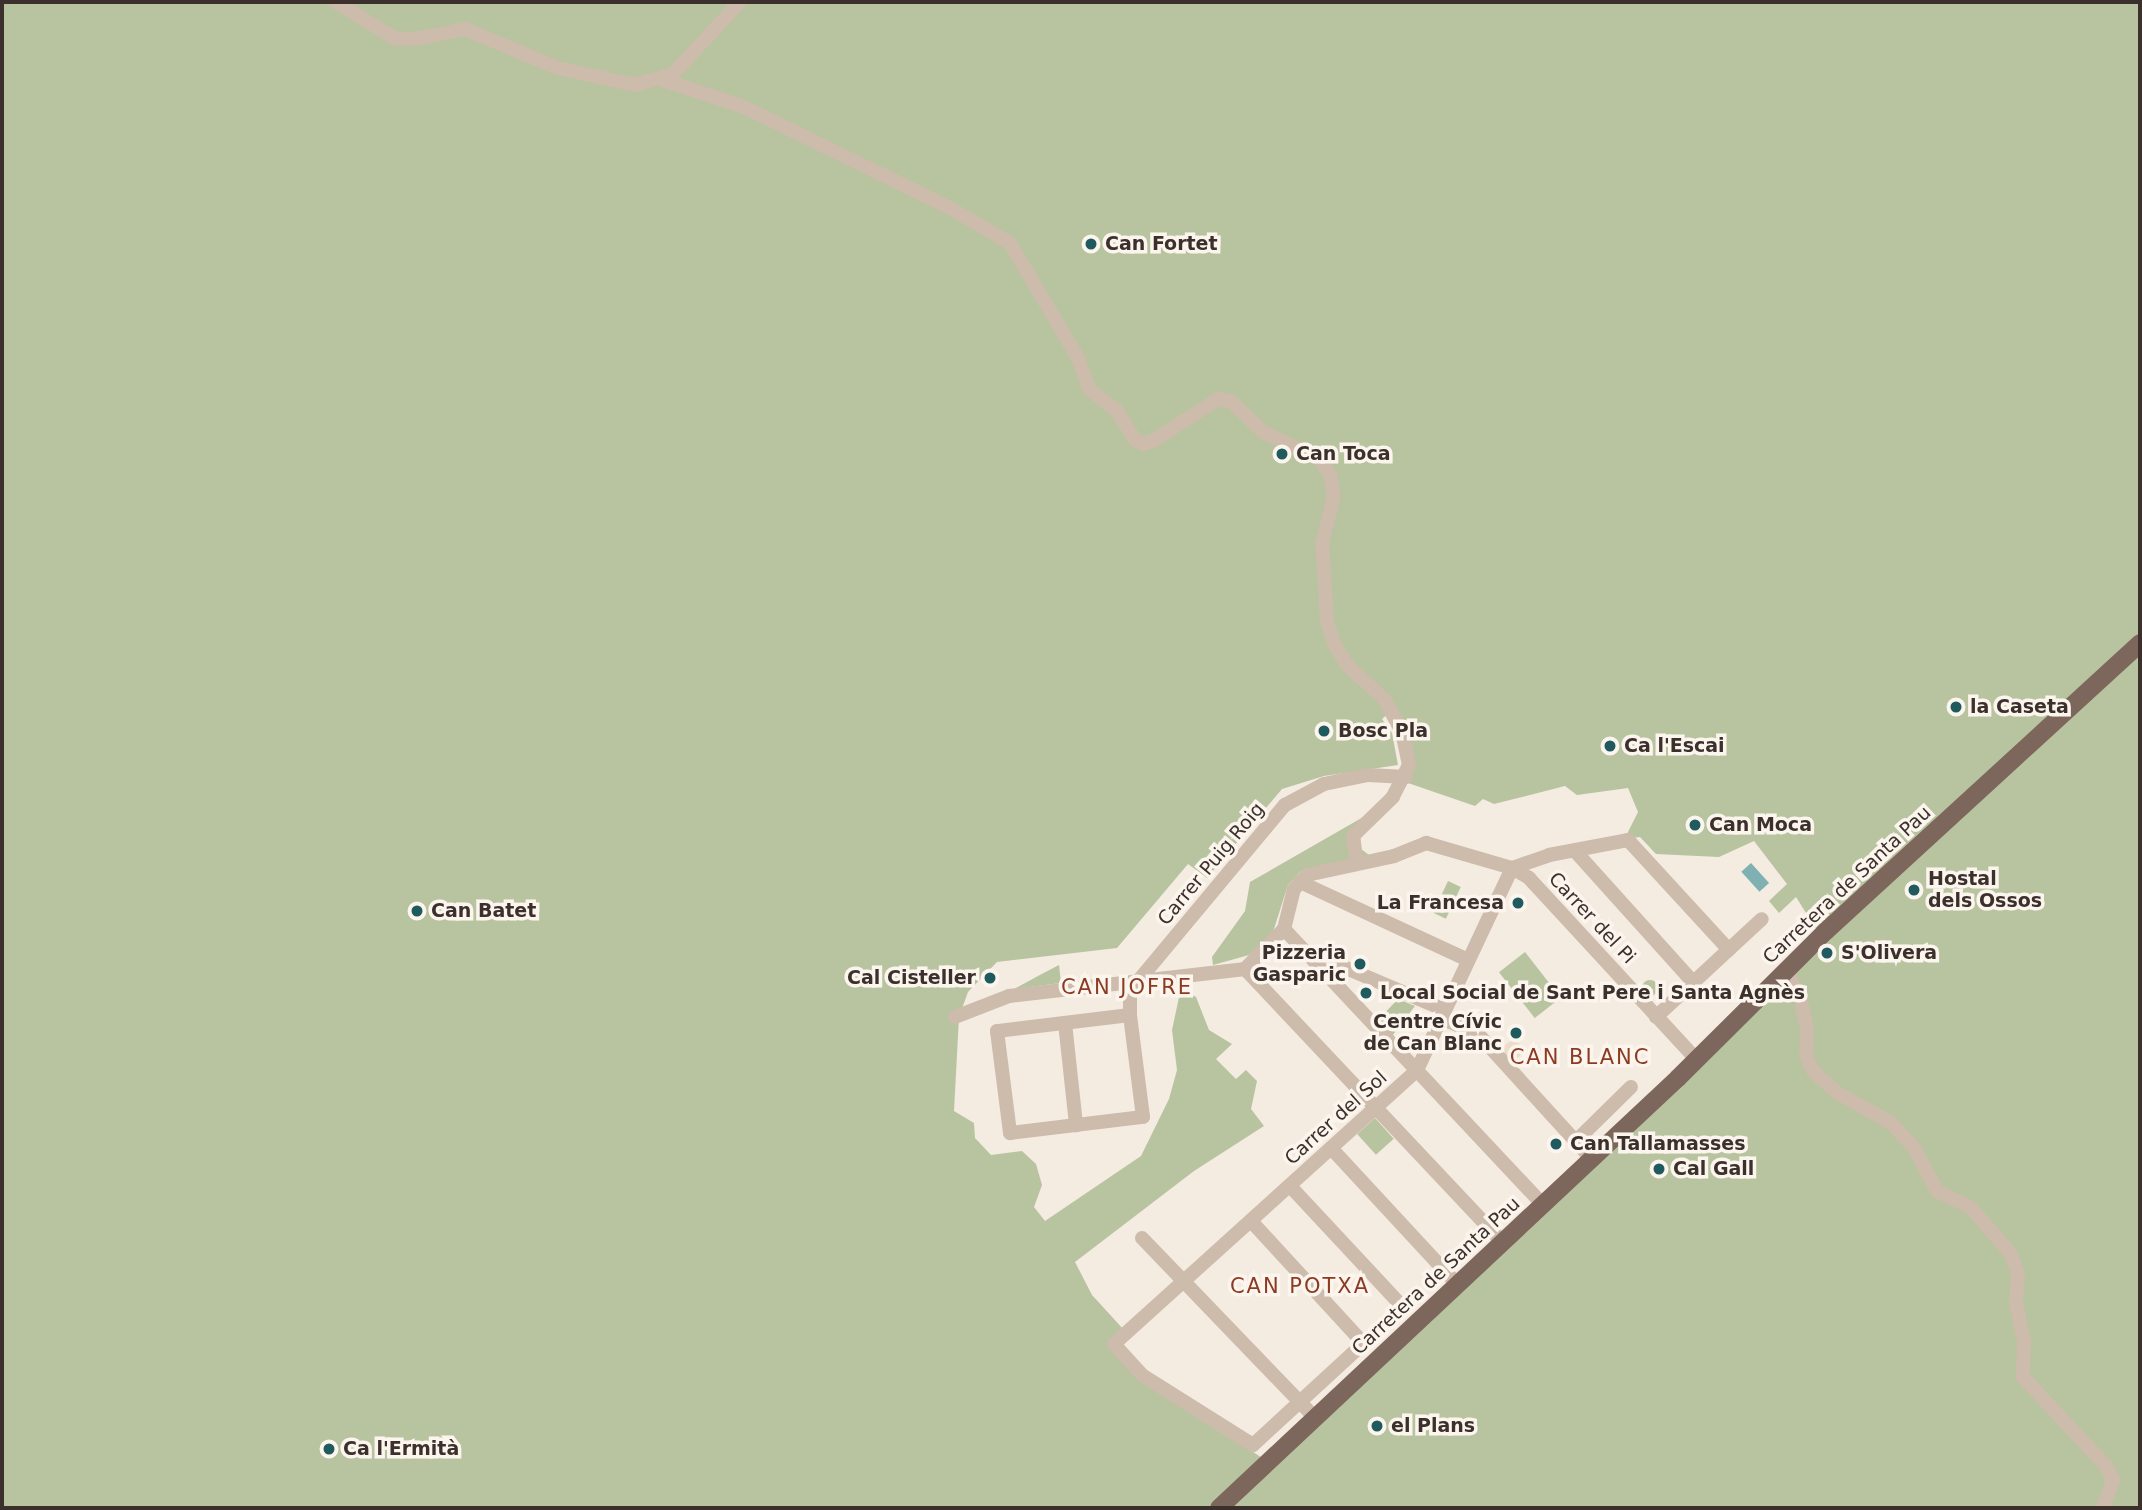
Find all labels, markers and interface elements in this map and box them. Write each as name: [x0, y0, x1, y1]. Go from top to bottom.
place label: Can Fortet: [1105, 233, 1218, 255]
marker: Can Fortet: [1083, 236, 1099, 252]
place label: Can Toca: [1296, 443, 1390, 465]
marker: Can Toca: [1274, 446, 1290, 462]
place label: la Caseta: [1970, 696, 2069, 718]
marker: la Caseta: [1948, 699, 1964, 715]
place label: Bosc Pla: [1338, 720, 1428, 742]
marker: Bosc Pla: [1316, 723, 1332, 739]
place label: Ca l'Escai: [1624, 735, 1725, 757]
marker: Ca l'Escai: [1602, 738, 1618, 754]
street label: Carrer Puig Roig: [1153, 798, 1269, 930]
street label: Carretera de Santa Pau: [1758, 801, 1936, 969]
place label: Can Moca: [1709, 814, 1812, 836]
marker: Can Moca: [1687, 817, 1703, 833]
street label: Carrer del Pi: [1544, 868, 1640, 968]
place label: Hostal dels Ossos: [1928, 868, 2042, 912]
marker: Hostal dels Ossos: [1906, 882, 1922, 898]
place label: La Francesa: [1377, 892, 1504, 914]
marker: La Francesa: [1510, 895, 1526, 911]
place label: Can Batet: [431, 900, 536, 922]
marker: Can Batet: [409, 903, 425, 919]
place label: Pizzeria Gasparic: [1253, 942, 1346, 986]
place label: S'Olivera: [1841, 942, 1937, 964]
marker: S'Olivera: [1819, 945, 1835, 961]
marker: Pizzeria Gasparic: [1352, 956, 1368, 972]
place label: Cal Cisteller: [847, 967, 976, 989]
marker: Cal Cisteller: [982, 970, 998, 986]
district label: CAN JOFRE: [1062, 974, 1192, 1000]
place label: Local Social de Sant Pere i Santa Agnès: [1380, 982, 1805, 1004]
marker: Local Social de Sant Pere i Santa Agnès: [1358, 985, 1374, 1001]
place label: Centre Cívic de Can Blanc: [1363, 1011, 1502, 1055]
marker: Centre Cívic de Can Blanc: [1508, 1025, 1524, 1041]
district label: CAN BLANC: [1511, 1044, 1649, 1070]
street label: Carrer del Sol: [1280, 1066, 1392, 1170]
place label: Can Tallamasses: [1570, 1133, 1746, 1155]
marker: Can Tallamasses: [1548, 1136, 1564, 1152]
place label: Cal Gall: [1673, 1158, 1754, 1180]
marker: Cal Gall: [1651, 1161, 1667, 1177]
street label: Carretera de Santa Pau: [1347, 1192, 1525, 1360]
district label: CAN POTXA: [1231, 1273, 1369, 1299]
place label: el Plans: [1391, 1415, 1475, 1437]
marker: el Plans: [1369, 1418, 1385, 1434]
place label: Ca l'Ermità: [343, 1438, 459, 1460]
marker: Ca l'Ermità: [321, 1441, 337, 1457]

